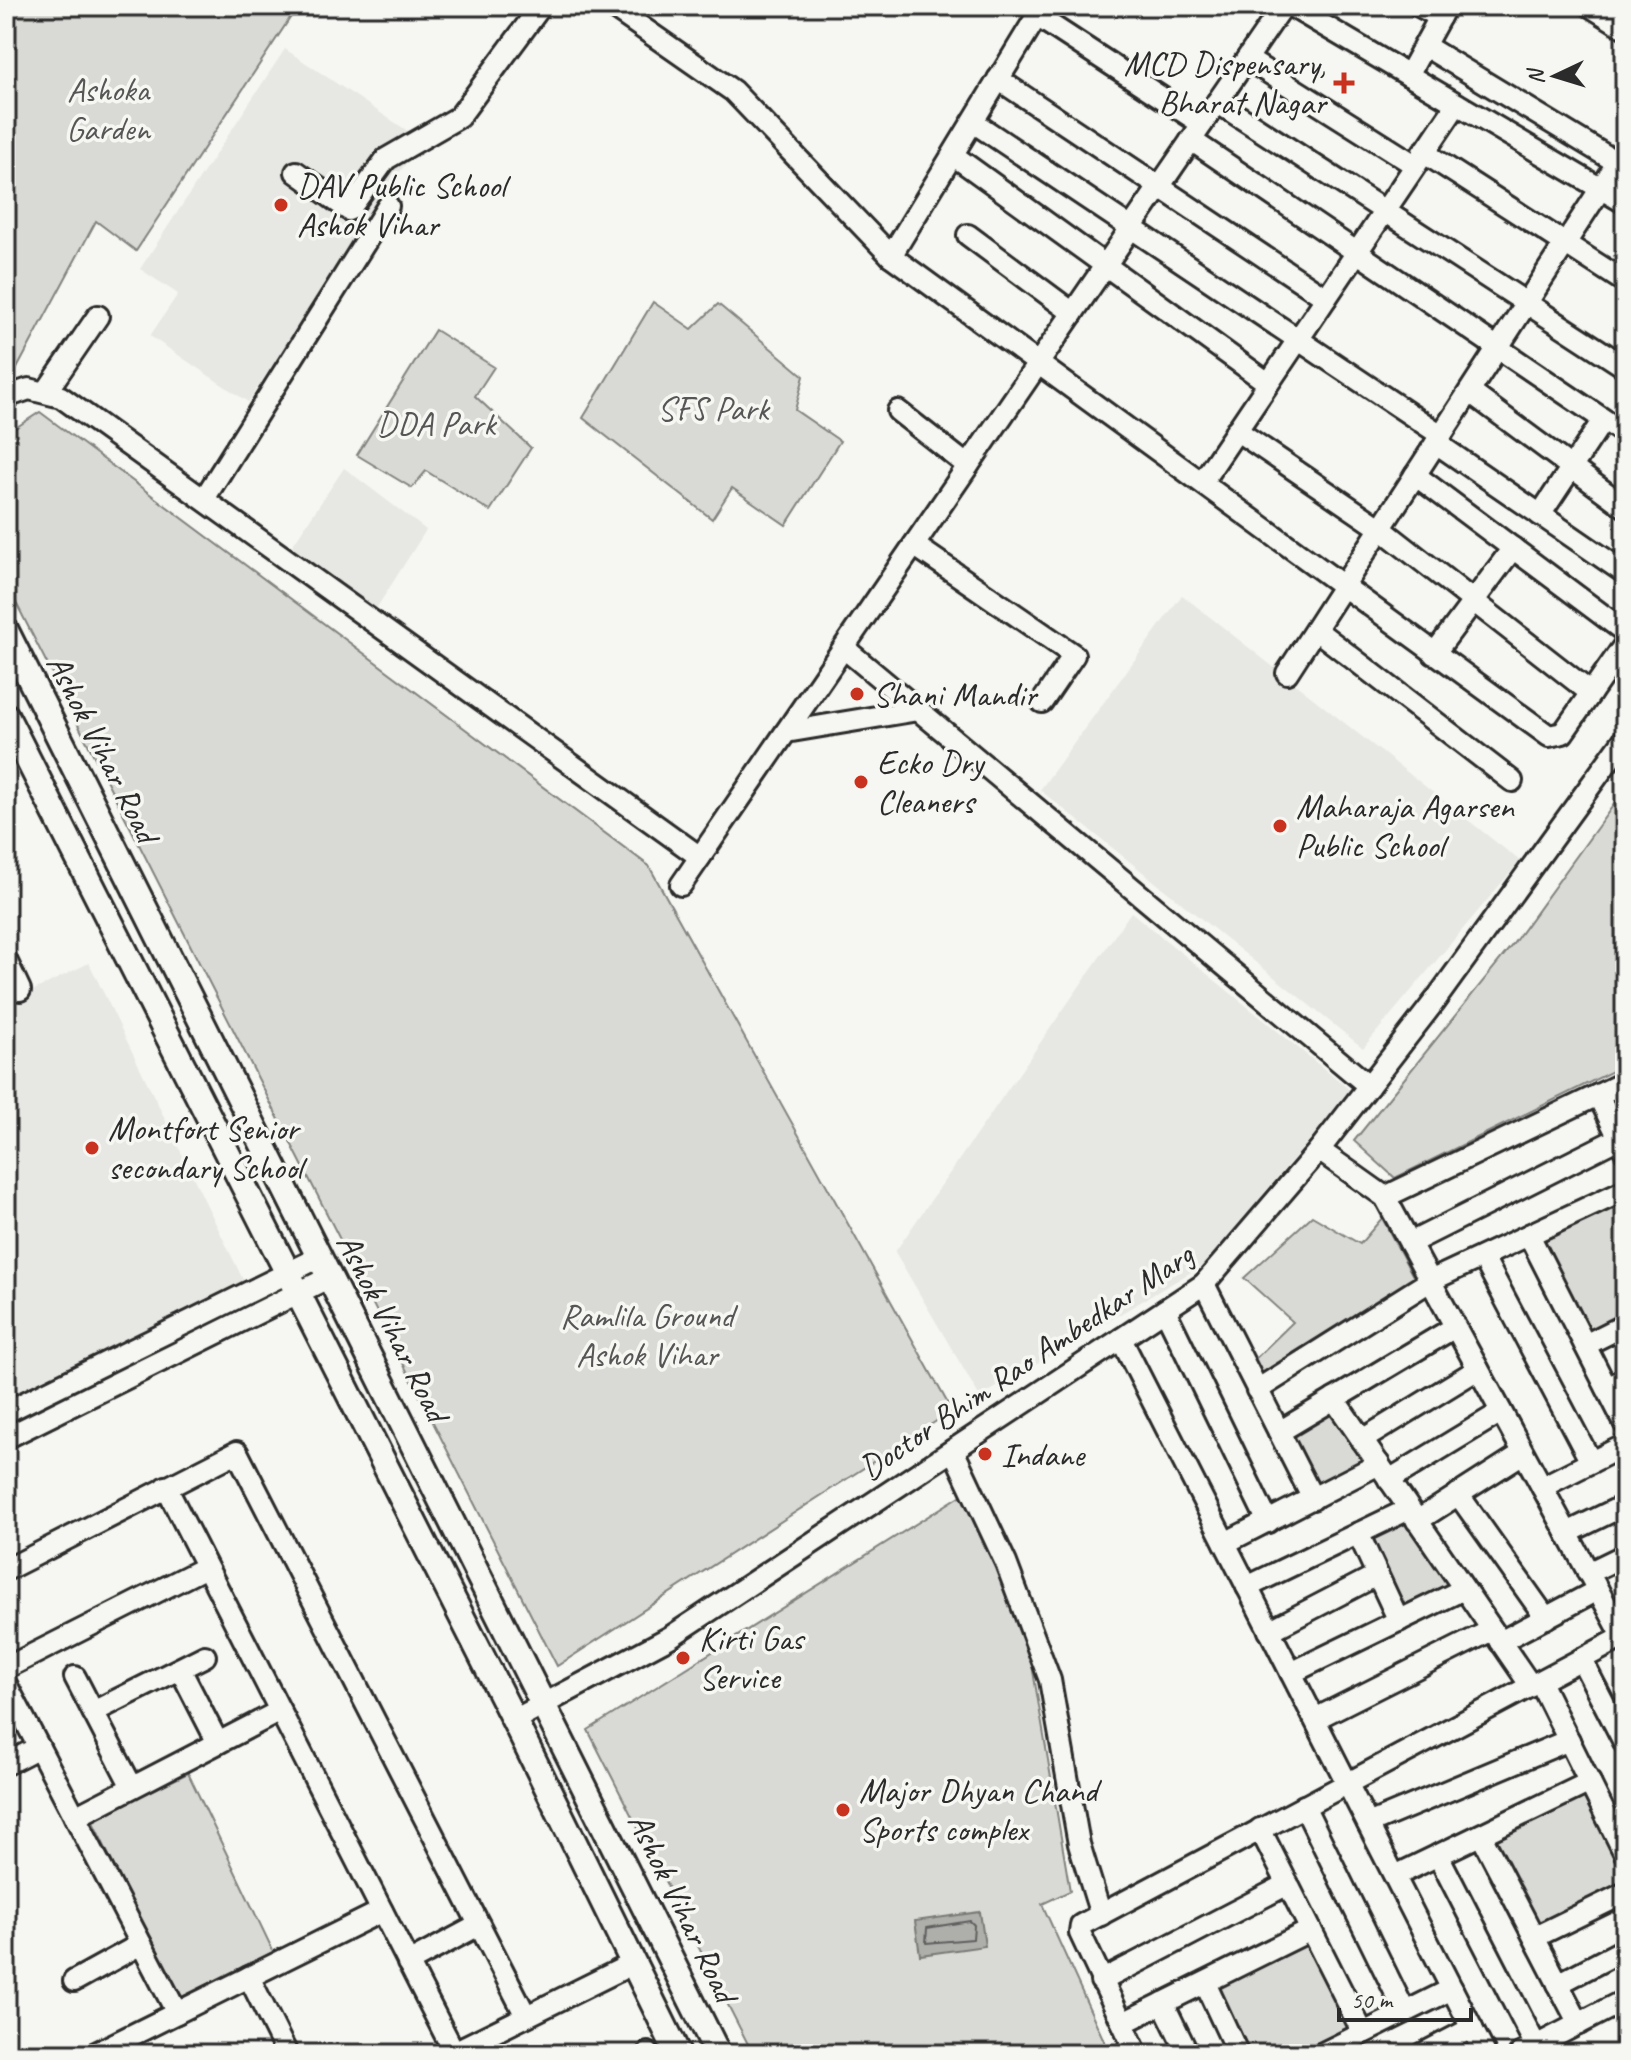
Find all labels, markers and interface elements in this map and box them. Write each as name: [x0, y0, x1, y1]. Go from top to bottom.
north arrow: [1515, 36, 1595, 116]
place label: MCD Dispensary, Bharat Nagar: [1124, 42, 1329, 124]
text: N: [1521, 66, 1550, 85]
park label: Ashoka Garden: [66, 68, 151, 150]
marker: MCD Dispensary, Bharat Nagar: [1333, 72, 1355, 94]
place label: DAV Public School Ashok Vihar: [297, 164, 512, 246]
marker: DAV Public School Ashok Vihar: [272, 196, 290, 214]
park label: SFS Park: [657, 387, 771, 430]
park label: DDA Park: [377, 402, 498, 445]
street label: Ashok Vihar Road: [37, 647, 171, 853]
place label: Shani Mandir: [873, 673, 1039, 716]
marker: Shani Mandir: [848, 685, 866, 703]
place label: Ecko Dry Cleaners: [877, 741, 986, 823]
marker: Ecko Dry Cleaners: [852, 773, 870, 791]
place label: Maharaja Agarsen Public School: [1296, 785, 1516, 867]
marker: Maharaja Agarsen Public School: [1271, 817, 1289, 835]
place label: Montfort Senior secondary School: [108, 1107, 309, 1189]
marker: Montfort Senior secondary School: [83, 1139, 101, 1157]
street label: Ashok Vihar Road: [327, 1226, 461, 1432]
street label: Doctor Bhim Rao Ambedkar Marg: [851, 1232, 1203, 1489]
park label: Ramlila Ground Ashok Vihar: [560, 1294, 739, 1376]
place label: Indane: [1001, 1433, 1086, 1476]
marker: Indane: [976, 1445, 994, 1463]
place label: Kirti Gas Service: [699, 1617, 807, 1699]
marker: Kirti Gas Service: [674, 1649, 692, 1667]
place label: Major Dhyan Chand Sports complex: [859, 1769, 1103, 1851]
marker: Major Dhyan Chand Sports complex: [834, 1801, 852, 1819]
street label: Ashok Vihar Road: [619, 1805, 749, 2013]
scale bar: [1339, 1972, 1471, 2022]
text: 50 m: [1351, 1985, 1394, 2015]

